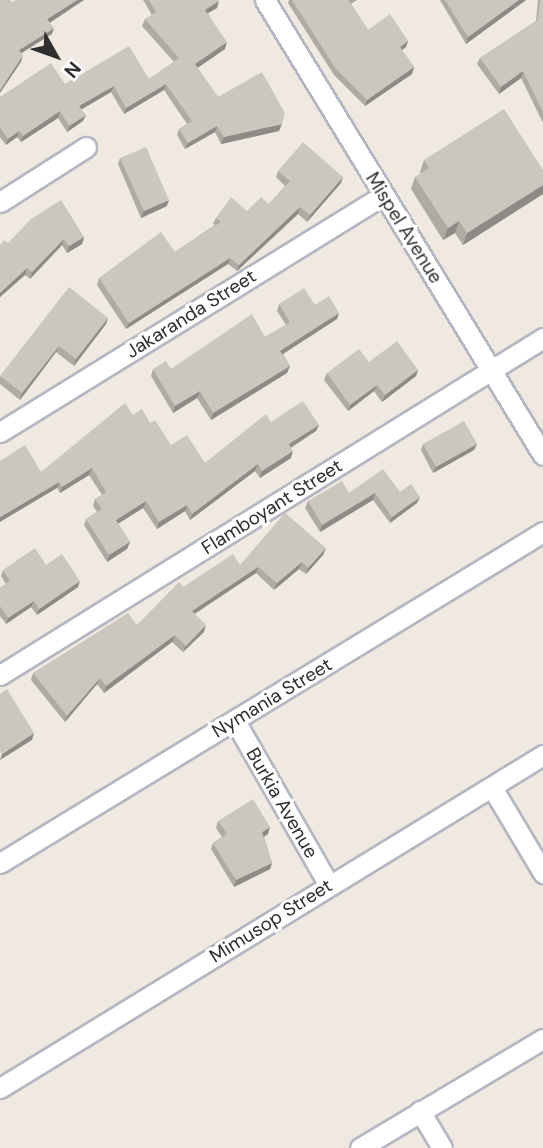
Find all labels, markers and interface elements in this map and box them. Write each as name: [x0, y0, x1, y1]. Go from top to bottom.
north arrow: [21, 21, 91, 91]
text: N: [58, 56, 87, 83]
street label: Mispel Avenue: [361, 168, 447, 288]
street label: Jakaranda Street: [122, 265, 260, 363]
street label: Flamboyant Street: [197, 455, 347, 559]
street label: Nymania Street: [208, 653, 336, 743]
street label: Burkia Avenue: [241, 744, 323, 862]
street label: Mimusop Street: [206, 874, 336, 968]

